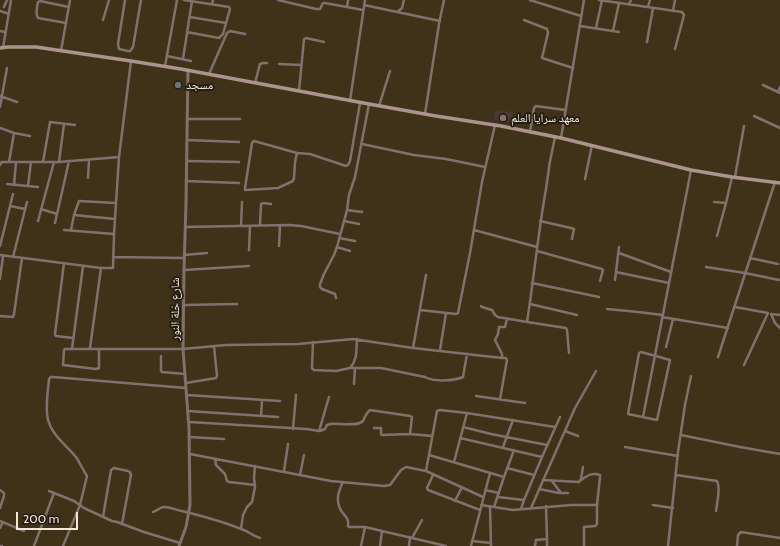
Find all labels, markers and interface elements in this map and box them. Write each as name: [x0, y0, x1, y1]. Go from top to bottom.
place label: مسجد: [186, 78, 213, 92]
marker: مسجد: [173, 80, 183, 90]
place label: معهد سرايا العلم: [511, 111, 579, 125]
marker: معهد سرايا العلم: [498, 113, 508, 123]
street label: شارع خلة النور: [168, 277, 182, 341]
scale bar: [18, 504, 80, 530]
text: 200 m: [23, 511, 59, 526]

